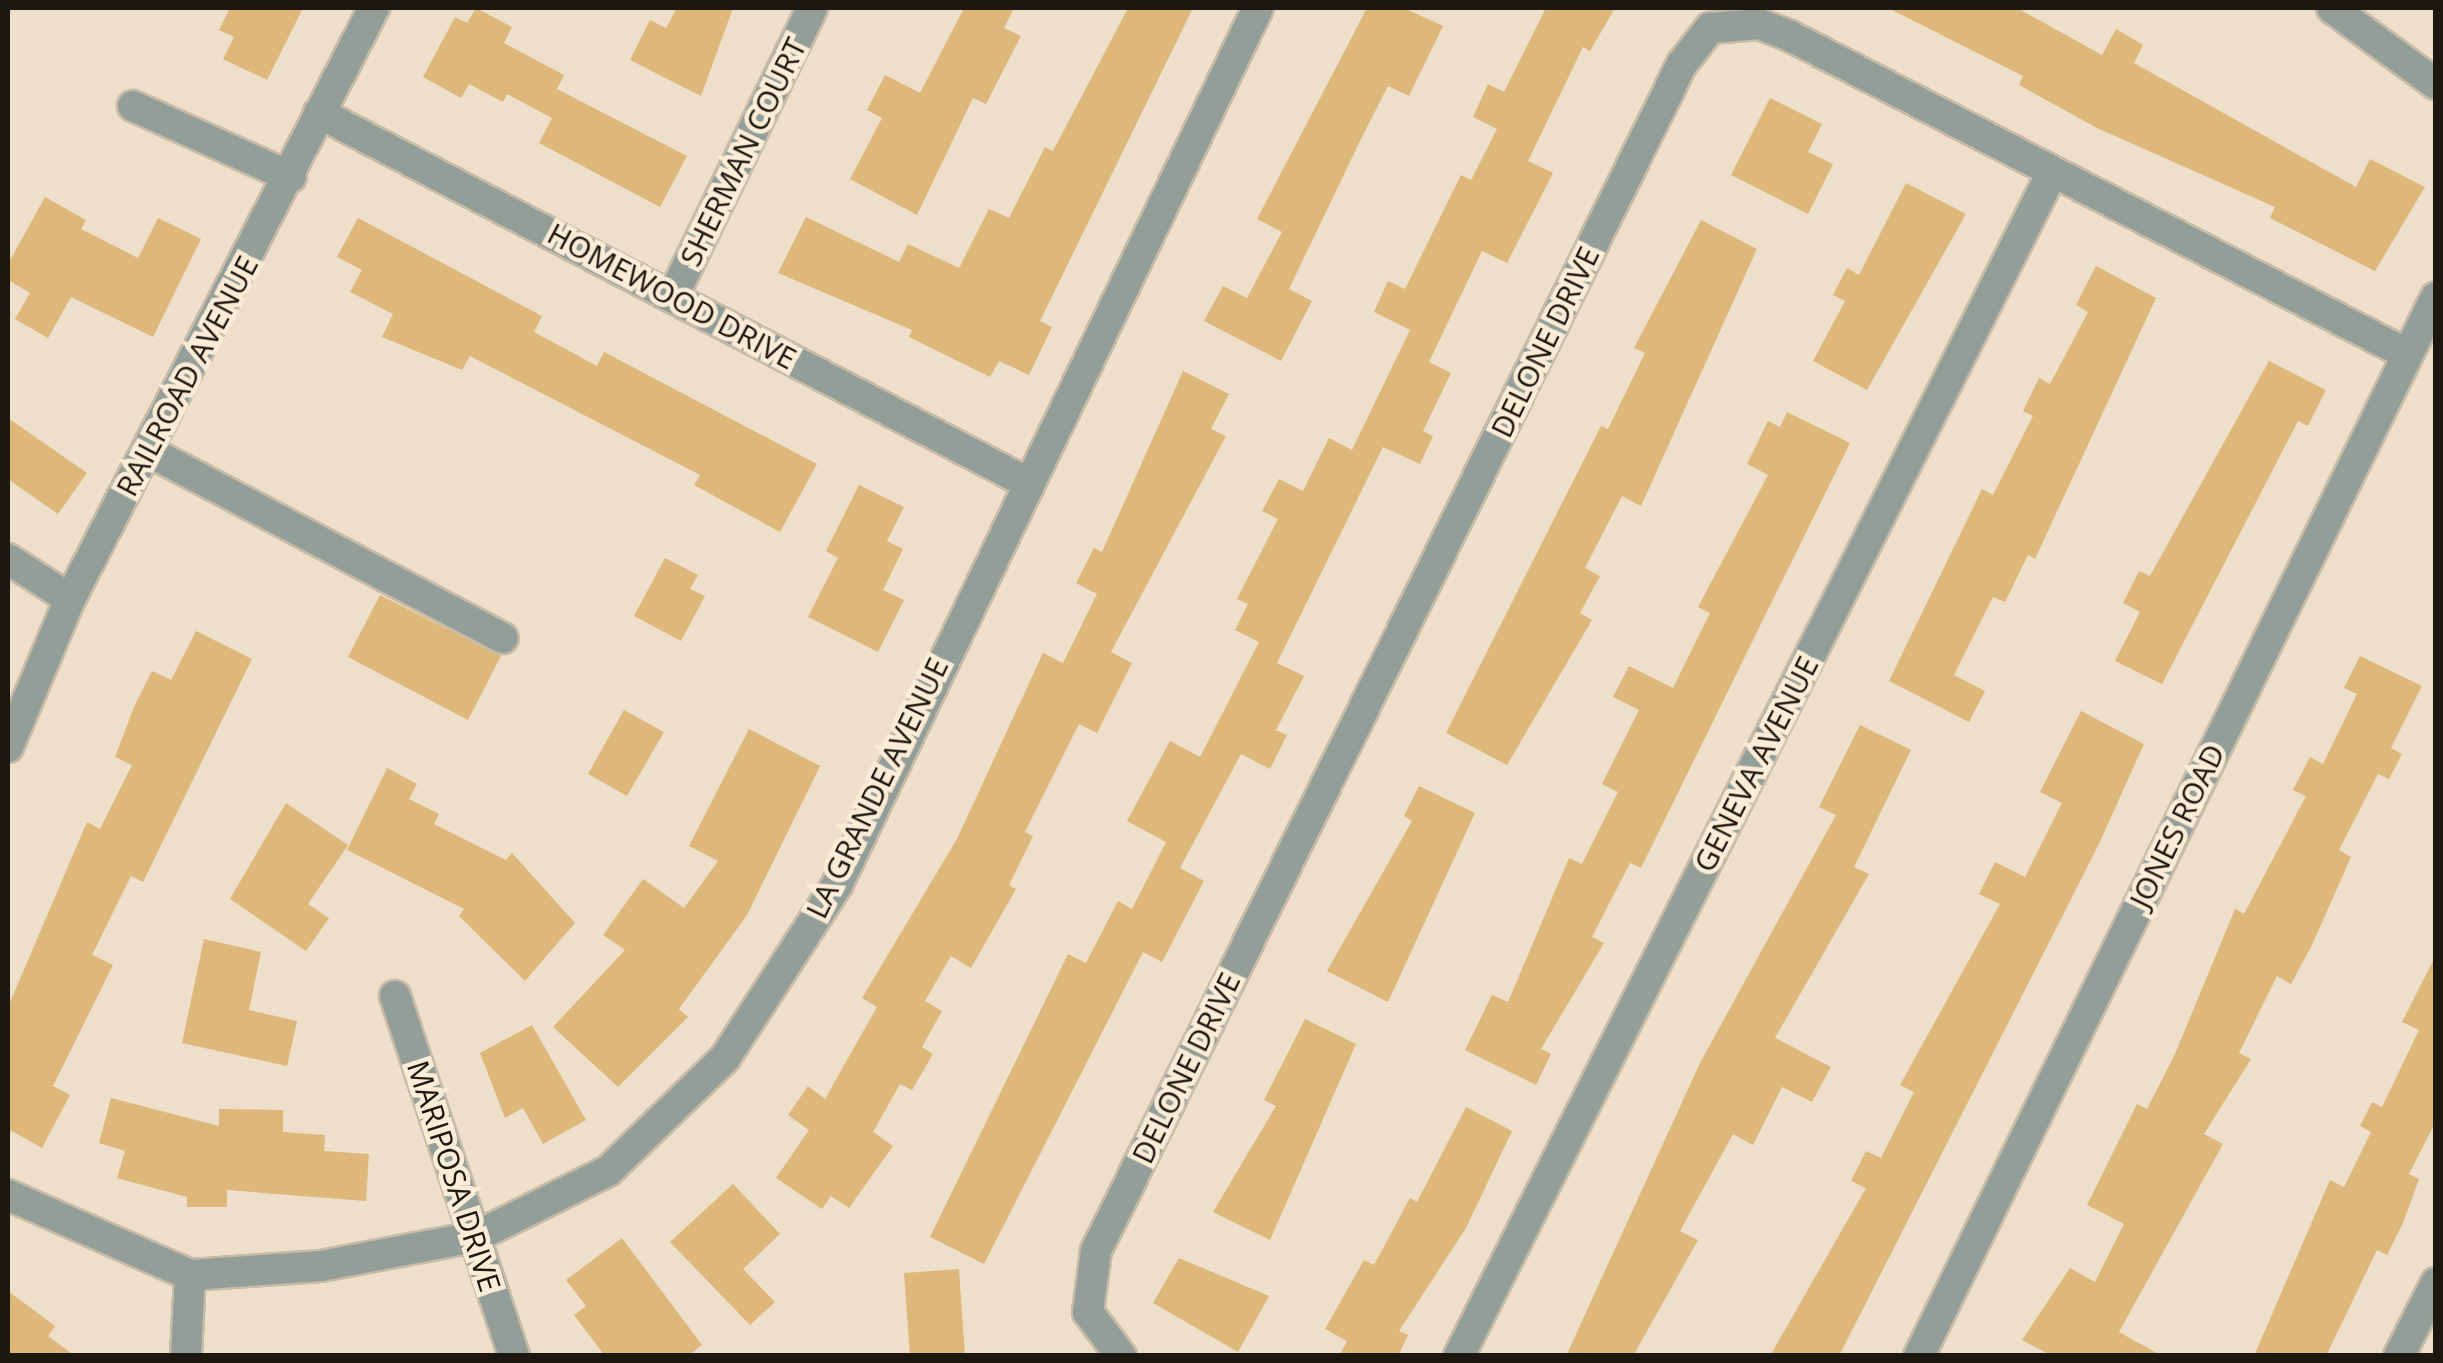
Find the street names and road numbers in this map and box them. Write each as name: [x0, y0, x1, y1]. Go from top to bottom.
street label: SHERMAN COURT: [672, 32, 814, 272]
street label: HOMEWOOD DRIVE: [542, 215, 802, 377]
street label: DELONE DRIVE: [1483, 241, 1607, 443]
street label: RAILROAD AVENUE: [109, 250, 265, 502]
street label: GENEVA AVENUE: [1686, 650, 1826, 878]
street label: LA GRANDE AVENUE: [798, 652, 956, 924]
street label: JONES ROAD: [2122, 738, 2232, 914]
street label: DELONE DRIVE: [1124, 967, 1248, 1169]
street label: MARIPOSA DRIVE: [400, 1056, 508, 1296]

